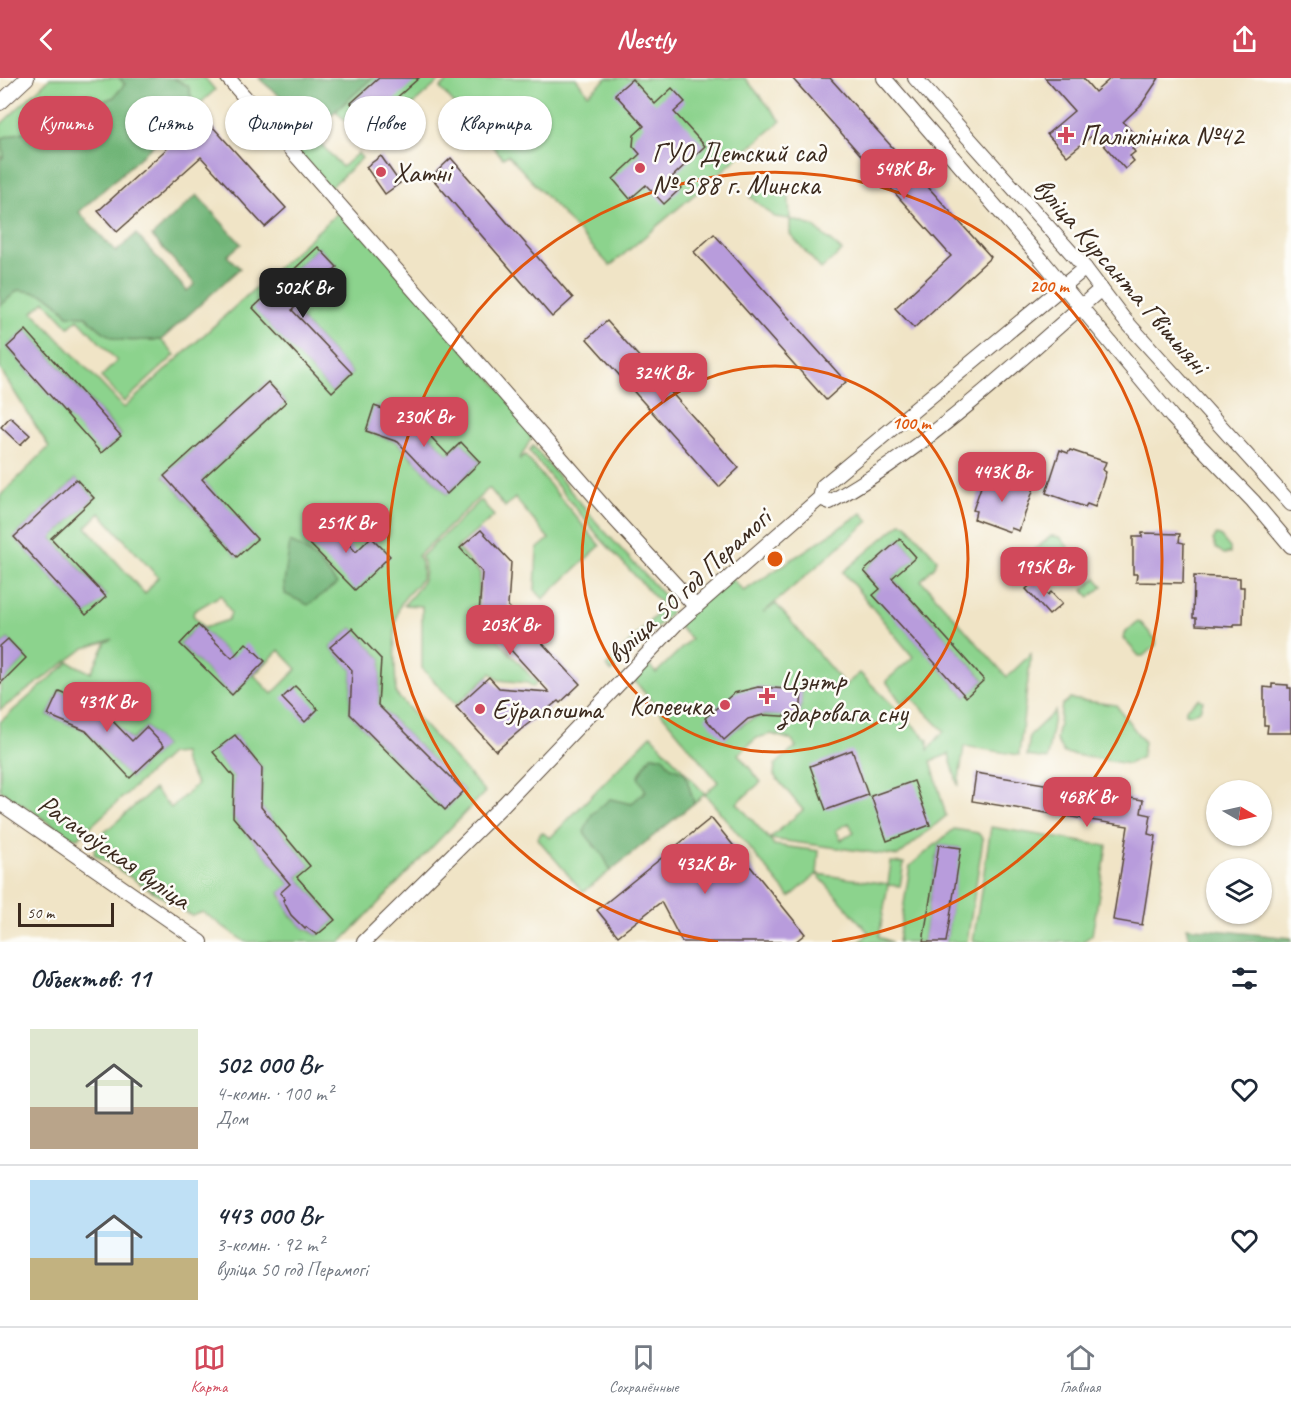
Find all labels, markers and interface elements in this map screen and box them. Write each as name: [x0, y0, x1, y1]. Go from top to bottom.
text: Nestly: [616, 22, 675, 56]
icon: back: [30, 23, 63, 56]
icon: share: [1228, 23, 1261, 56]
chip: Купить: [18, 96, 113, 150]
chip: Снять: [125, 96, 213, 150]
chip: Фильтры: [225, 96, 332, 150]
chip: Новое: [344, 96, 426, 150]
chip: Квартира: [438, 96, 552, 150]
place label: Паліклініка №42: [1080, 118, 1246, 153]
marker: Паліклініка №42: [1057, 126, 1075, 144]
place label: ГУО Детский сад № 588 г. Минска: [652, 135, 828, 202]
pin: 548K Br: [849, 149, 959, 200]
place label: Хатні: [393, 155, 454, 190]
text: 548K Br: [874, 156, 934, 181]
marker: ГУО Детский сад № 588 г. Минска: [633, 161, 647, 175]
marker: Хатні: [374, 165, 388, 179]
street label: вуліца Курсанта Гвішыяні: [1027, 170, 1219, 384]
pin: 502K Br: [248, 268, 358, 319]
text: 502K Br: [273, 275, 333, 300]
text: 200 m: [1030, 275, 1070, 297]
pin: 324K Br: [608, 353, 718, 404]
text: 324K Br: [633, 360, 693, 385]
pin: 230K Br: [369, 397, 479, 448]
text: 230K Br: [394, 404, 454, 429]
text: 100 m: [892, 412, 932, 434]
pin: 443K Br: [947, 452, 1057, 503]
text: 443K Br: [972, 459, 1032, 484]
street label: вуліца 50 год Перамогі: [599, 498, 781, 671]
pin: 251K Br: [291, 503, 401, 554]
text: 251K Br: [316, 510, 376, 535]
pin: 195K Br: [989, 547, 1099, 598]
centre of rings: [765, 549, 785, 569]
text: 195K Br: [1014, 554, 1074, 579]
pin: 203K Br: [455, 605, 565, 656]
text: 203K Br: [480, 612, 540, 637]
place label: Цэнтр здаровага сну: [776, 663, 910, 731]
pin: 431K Br: [52, 682, 162, 733]
marker: Цэнтр здаровага сну: [758, 687, 776, 705]
place label: Копеечка: [630, 688, 715, 723]
text: 431K Br: [77, 689, 137, 714]
place label: Еўрапошта: [492, 692, 604, 727]
marker: Копеечка: [718, 698, 732, 712]
marker: Еўрапошта: [473, 702, 487, 716]
pin: 468K Br: [1032, 777, 1142, 828]
north arrow: [1206, 780, 1272, 846]
map controls: [1206, 780, 1272, 924]
text: 468K Br: [1057, 784, 1117, 809]
street label: Рагачоўская вуліца: [32, 786, 199, 918]
pin: 432K Br: [650, 844, 760, 895]
text: 432K Br: [675, 851, 735, 876]
button: layers: [1206, 858, 1272, 924]
scale bar: [18, 900, 114, 928]
text: 50 m: [27, 903, 54, 923]
text: Объектов: 11: [30, 962, 150, 995]
icon: filters: [1228, 962, 1261, 995]
text: 502 000 Br: [216, 1048, 321, 1081]
icon: home: [78, 1053, 150, 1125]
icon: heart: [1228, 1073, 1261, 1106]
text: 4-комн. · 100 m²: [216, 1081, 333, 1106]
text: Дом: [216, 1106, 248, 1131]
text: 443 000 Br: [216, 1199, 322, 1232]
icon: home: [78, 1204, 150, 1276]
icon: heart: [1228, 1224, 1261, 1257]
text: 3-комн. · 92 m²: [216, 1232, 324, 1257]
text: вуліца 50 год Перамогі: [216, 1257, 368, 1282]
tab: Карта: [191, 1341, 227, 1397]
tab: Сохранённые: [609, 1341, 678, 1397]
tab: Главная: [1060, 1341, 1100, 1397]

